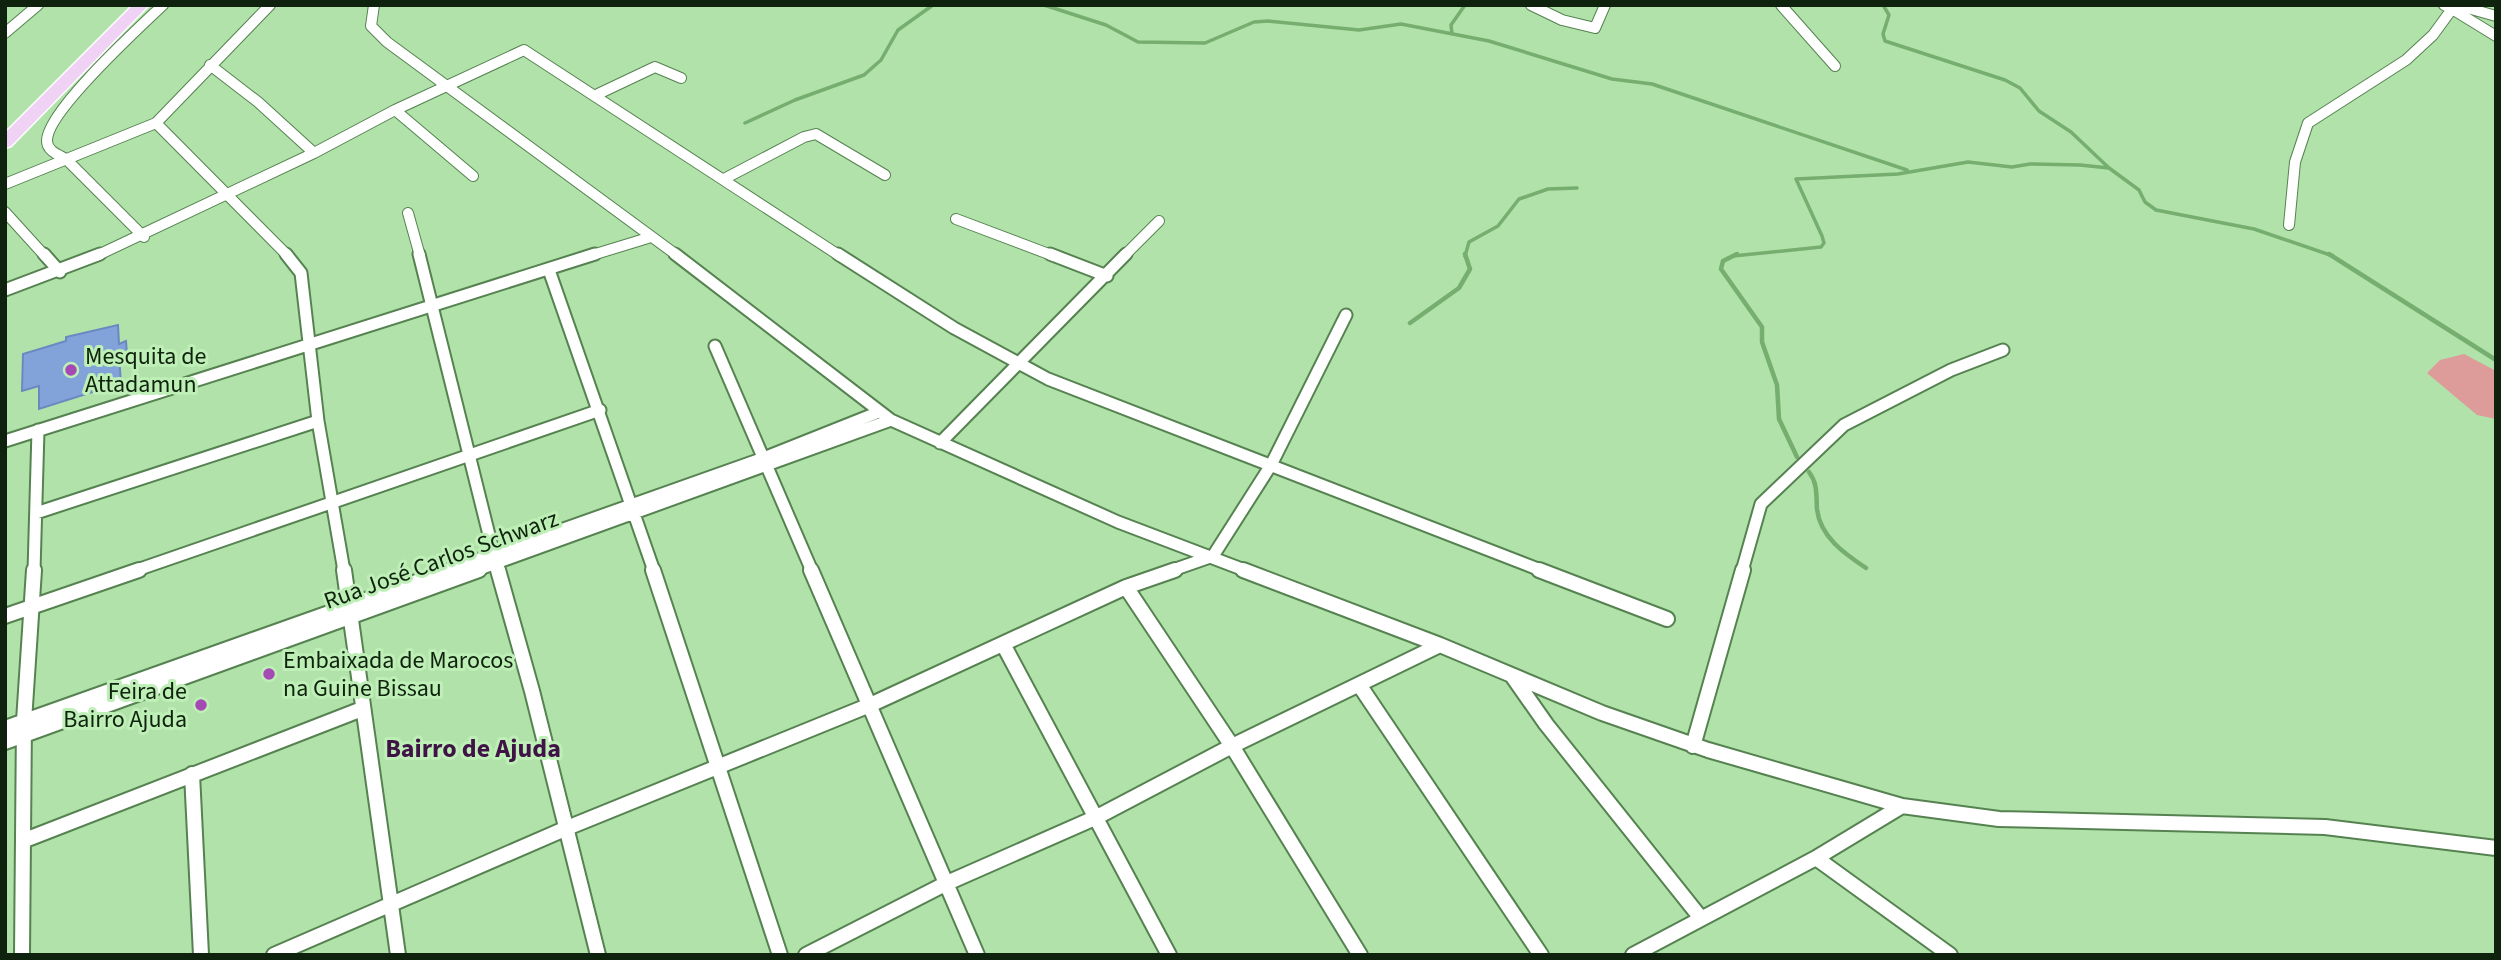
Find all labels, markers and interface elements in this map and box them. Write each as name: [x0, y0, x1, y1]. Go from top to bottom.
place label: Mesquita de Attadamun: [85, 339, 206, 402]
marker: Mesquita de Attadamun: [63, 362, 79, 378]
street label: Rua José Carlos Schwarz: [319, 501, 563, 619]
place label: Embaixada de Marocos na Guine Bissau: [283, 643, 513, 706]
marker: Embaixada de Marocos na Guine Bissau: [261, 666, 277, 682]
place label: Feira de Bairro Ajuda: [63, 674, 187, 737]
marker: Feira de Bairro Ajuda: [193, 697, 209, 713]
district label: Bairro de Ajuda: [385, 730, 561, 767]

